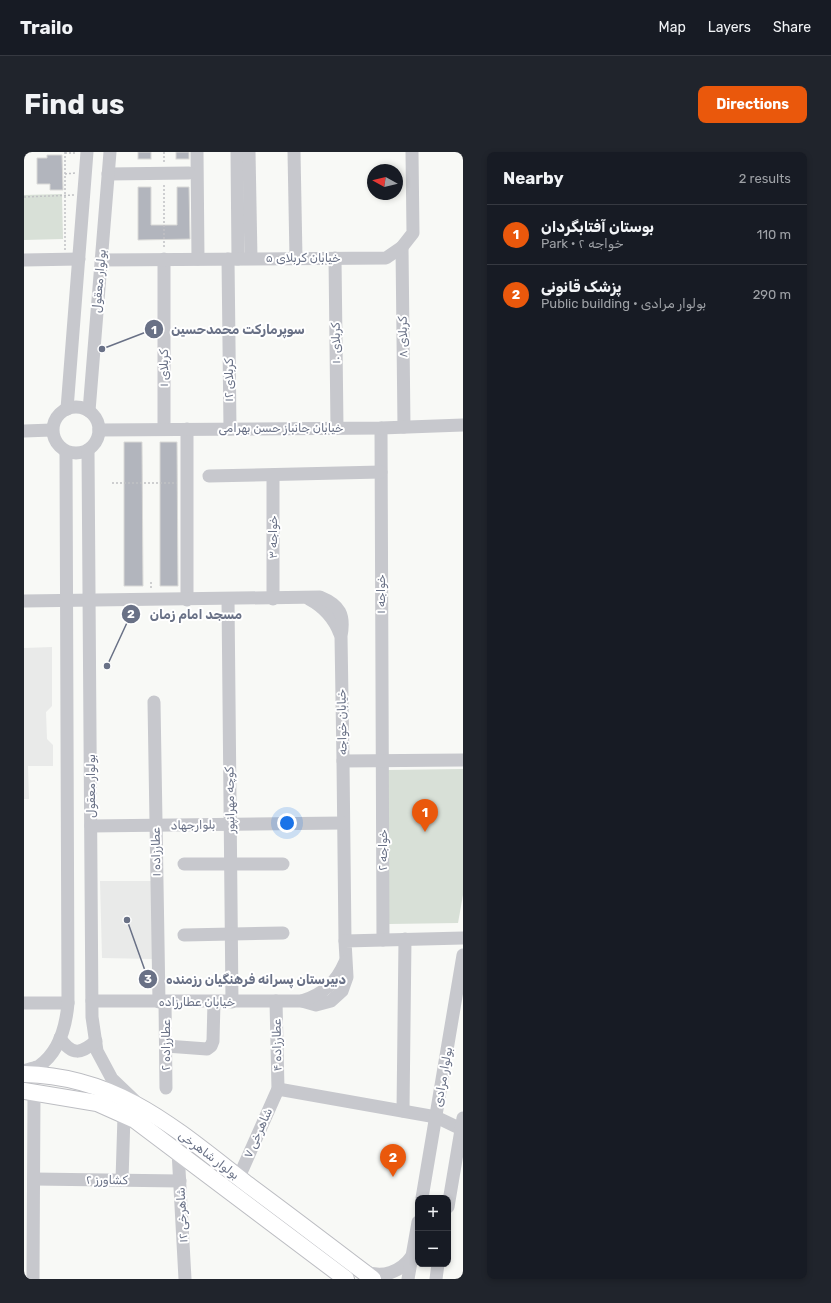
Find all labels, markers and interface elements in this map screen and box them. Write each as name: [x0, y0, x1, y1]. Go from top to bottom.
text: Trailo: [20, 16, 73, 39]
text: Map: [659, 19, 686, 36]
text: Layers: [708, 19, 751, 36]
text: Share: [773, 19, 811, 36]
button: Directions: [698, 86, 807, 123]
text: Find us: [24, 88, 124, 121]
north arrow: [367, 164, 403, 200]
text: Nearby: [503, 168, 564, 188]
text: 2 results: [739, 171, 791, 186]
text: بوستان آفتابگردان: [541, 218, 654, 236]
text: 1: [513, 227, 519, 242]
text: 110 m: [757, 227, 791, 242]
text: Park · خواجه ۲: [541, 236, 624, 251]
street label: بولوار معقول: [89, 249, 110, 314]
street label: خیابان کربلای ۵: [265, 251, 341, 266]
text: پزشک قانونی: [541, 278, 622, 296]
text: 2: [512, 287, 520, 302]
text: 290 m: [753, 287, 791, 302]
text: Public building · بولوار مرادی: [541, 296, 706, 311]
street label: کربلای ۸: [396, 316, 411, 358]
callout: سوپرمارکت محمدحسین: [144, 317, 313, 342]
text: سوپرمارکت محمدحسین: [171, 322, 305, 339]
street label: کربلای ۱۰: [329, 322, 344, 364]
text: 1: [151, 323, 157, 337]
street label: کربلای ۱: [157, 349, 172, 387]
street label: کربلای ۱۲: [222, 358, 237, 402]
street label: خیابان جانباز حسن بهرامی: [219, 421, 344, 436]
street label: خواجه ۳: [266, 515, 281, 559]
street label: خواجه ۱: [374, 574, 389, 614]
callout: مسجد امام زمان: [121, 602, 250, 627]
text: 2: [127, 607, 135, 621]
text: مسجد امام زمان: [150, 607, 242, 623]
street label: خیابان خواجه: [334, 689, 351, 755]
street label: بولوار معقول: [84, 754, 99, 818]
street label: کوچه مهرانپور: [222, 766, 239, 835]
pin: 1: [412, 799, 438, 832]
your location: [277, 813, 297, 833]
street label: بلوارجهاد: [171, 818, 215, 833]
street label: عطارزاده ۱: [149, 827, 164, 877]
street label: خواجه ۲: [376, 829, 391, 871]
callout: دبیرستان پسرانه فرهنگیان رزمنده: [138, 967, 354, 992]
text: 3: [144, 972, 152, 986]
text: دبیرستان پسرانه فرهنگیان رزمنده: [166, 972, 346, 989]
street label: خیابان عطارزاده: [159, 995, 235, 1010]
street label: عطارزاده ۴: [270, 1018, 285, 1071]
street label: عطارزاده ۲: [159, 1019, 174, 1071]
street label: بولوار مرادی: [431, 1046, 456, 1108]
street label: شاهرخی ۷: [241, 1106, 276, 1161]
street label: بولوار شاهرخی: [175, 1128, 242, 1183]
pin: 2: [380, 1144, 406, 1177]
street label: کشاورز ۲: [86, 1173, 129, 1188]
street label: شاهرخی ۱۲: [174, 1187, 191, 1243]
map controls: [415, 1195, 451, 1267]
button: +: [415, 1195, 451, 1231]
button: −: [415, 1231, 451, 1267]

